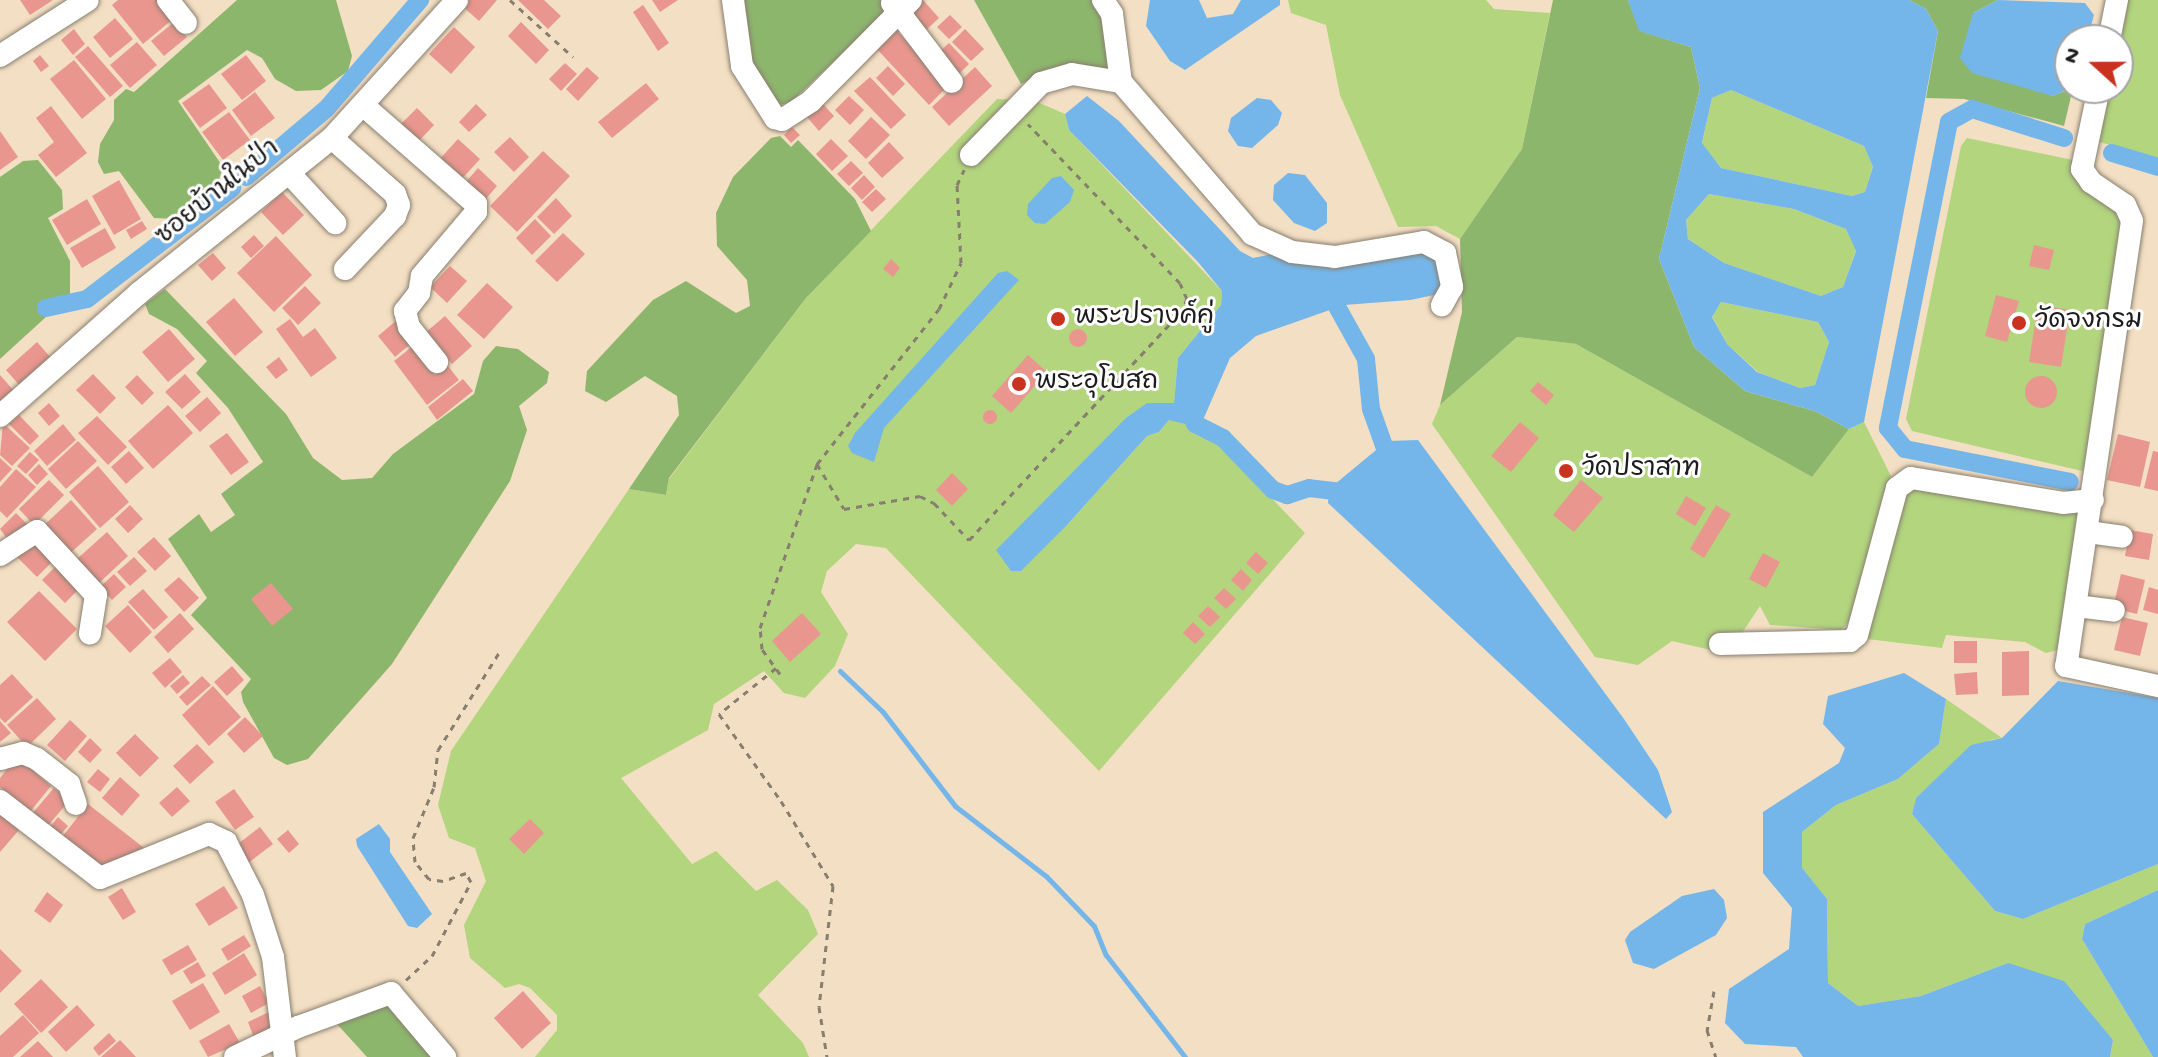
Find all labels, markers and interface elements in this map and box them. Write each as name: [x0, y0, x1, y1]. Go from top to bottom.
north arrow: [2054, 24, 2134, 104]
text: N: [2059, 45, 2088, 67]
street label: ซอยบ้านในป่า: [151, 135, 287, 253]
place label: พระปรางค์คู่: [1074, 303, 1214, 335]
place label: วัดจงกรม: [2035, 307, 2142, 339]
marker: พระปรางค์คู่: [1049, 310, 1067, 328]
marker: วัดจงกรม: [2010, 314, 2028, 332]
place label: พระอุโบสถ: [1035, 368, 1158, 400]
marker: พระอุโบสถ: [1010, 375, 1028, 393]
place label: วัดปราสาท: [1582, 455, 1700, 487]
marker: วัดปราสาท: [1557, 462, 1575, 480]

